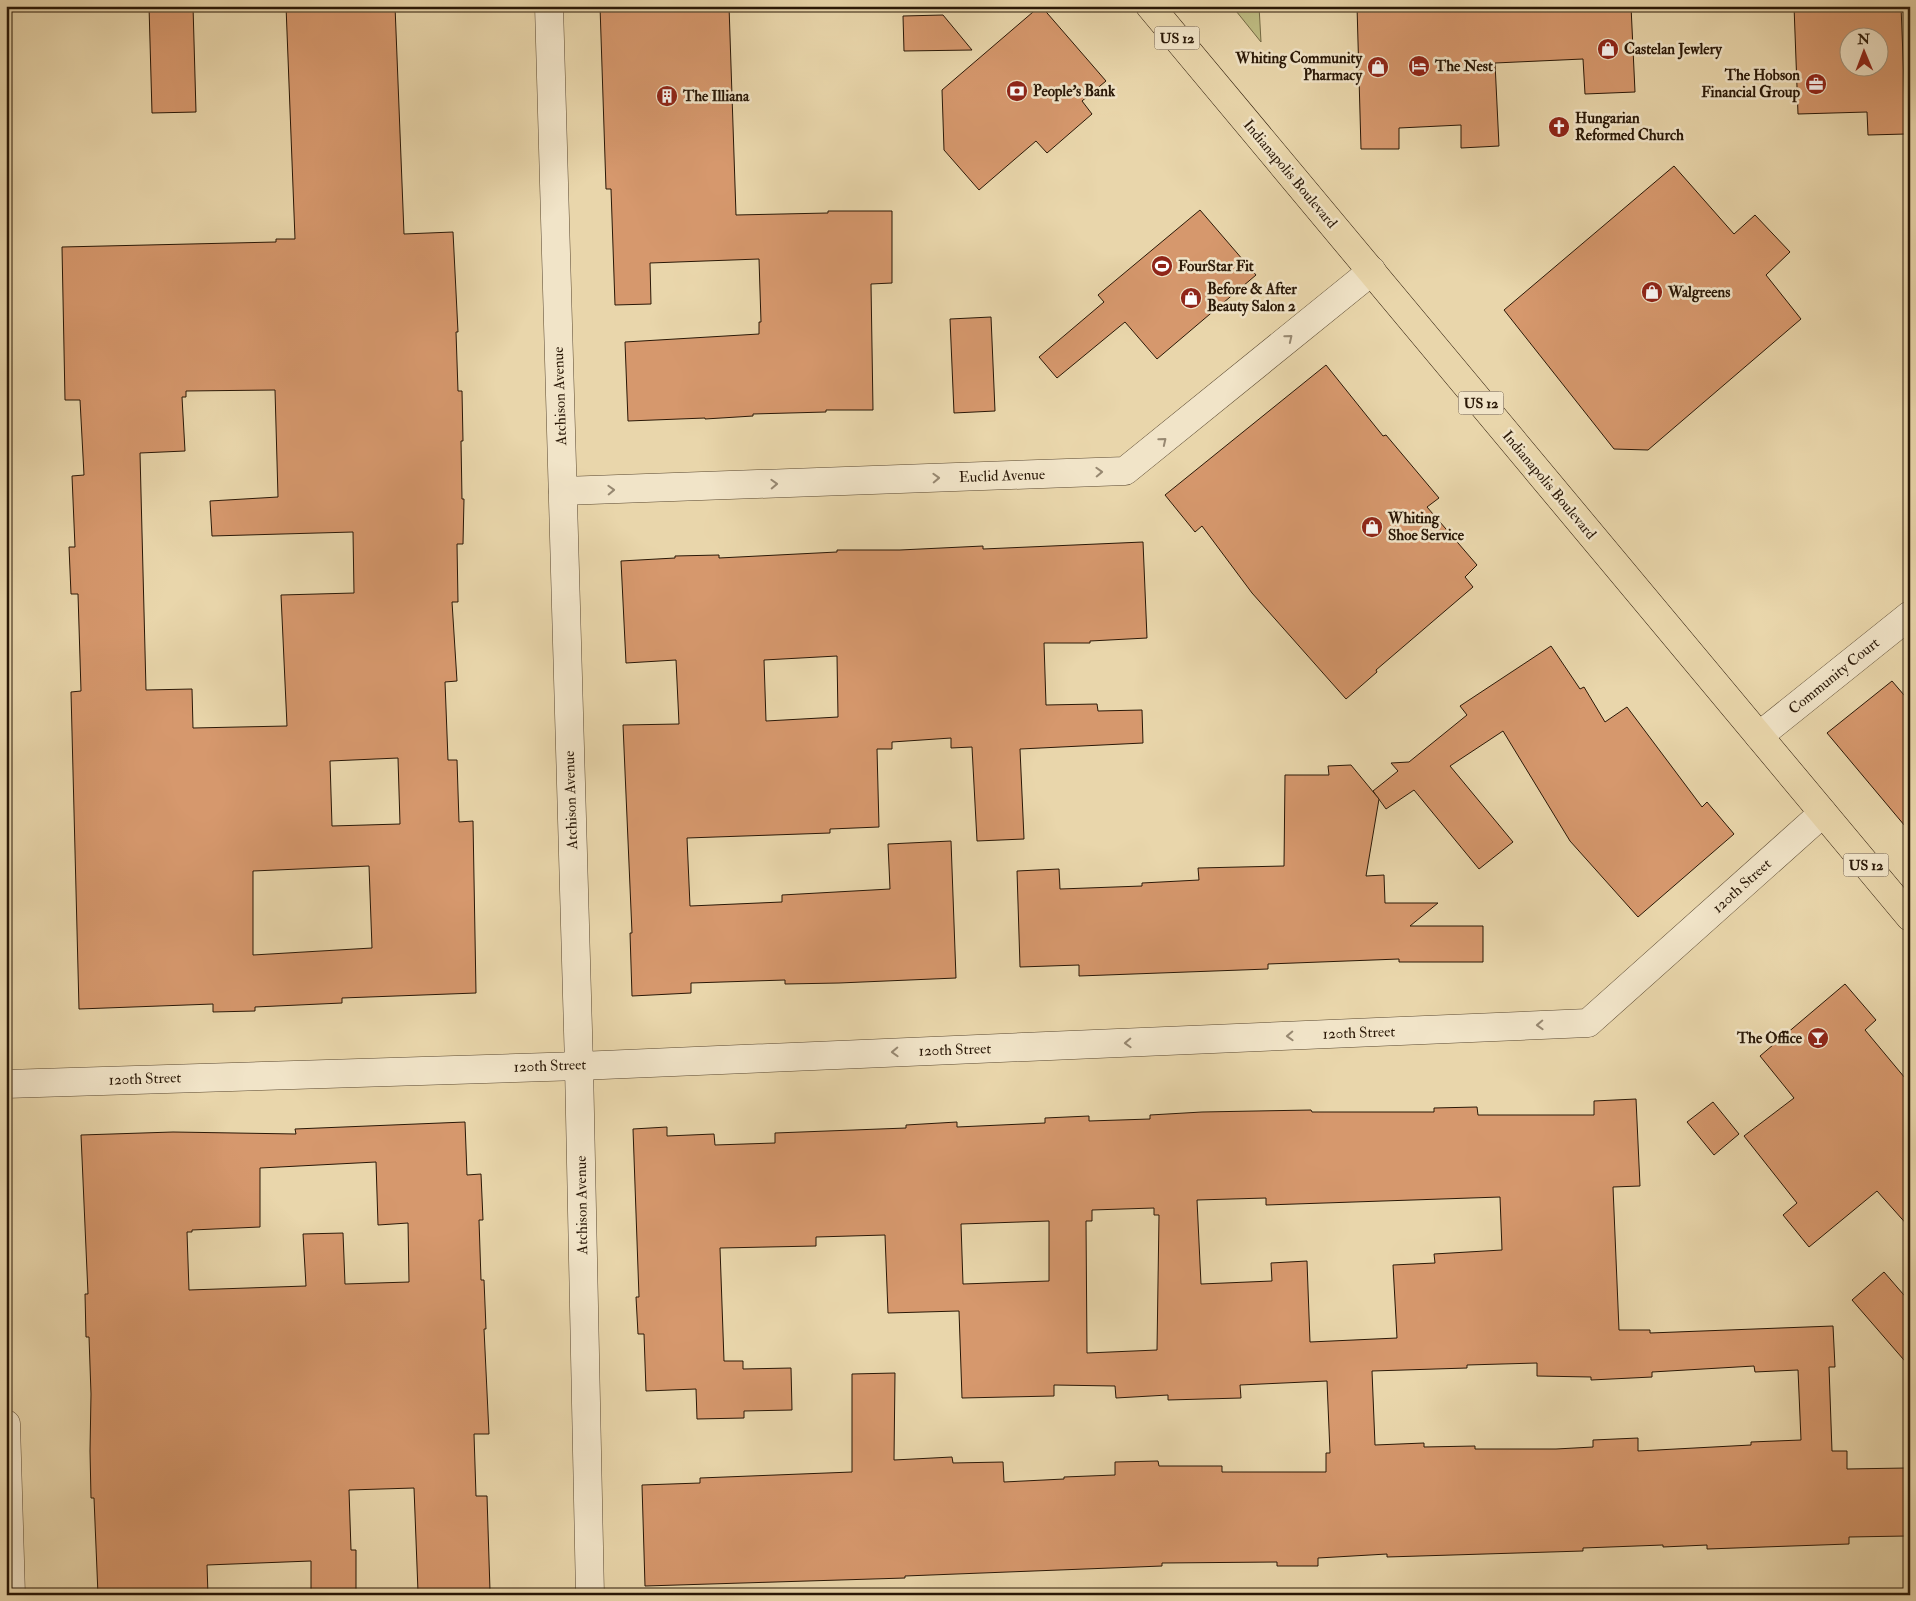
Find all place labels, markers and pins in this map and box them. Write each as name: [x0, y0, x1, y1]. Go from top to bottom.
shop icon: Castelan Jewlery: [1596, 37, 1620, 61]
place label: Castelan Jewlery: [1624, 40, 1723, 60]
place label: Whiting Community Pharmacy: [1234, 49, 1363, 86]
hotel icon: The Nest: [1407, 54, 1431, 78]
shop icon: Whiting Community Pharmacy: [1366, 55, 1390, 79]
place label: The Nest: [1434, 57, 1493, 76]
place label: The Hobson Financial Group: [1701, 66, 1800, 103]
office icon: The Hobson Financial Group: [1804, 72, 1828, 96]
bank icon: People's Bank: [1005, 79, 1029, 103]
place label: People's Bank: [1033, 82, 1116, 102]
building icon: The Illiana: [655, 84, 679, 108]
place label: The Illiana: [682, 87, 750, 106]
place label: Hungarian Reformed Church: [1575, 109, 1684, 145]
church icon: Hungarian Reformed Church: [1547, 115, 1571, 139]
sports icon: FourStar Fit: [1150, 254, 1174, 278]
place label: FourStar Fit: [1178, 257, 1254, 276]
place label: Before & After Beauty Salon 2: [1207, 280, 1297, 317]
shop icon: Walgreens: [1640, 280, 1664, 304]
place label: Walgreens: [1667, 283, 1730, 303]
shop icon: Before & After Beauty Salon 2: [1179, 286, 1203, 310]
place label: Whiting Shoe Service: [1387, 509, 1465, 545]
shop icon: Whiting Shoe Service: [1360, 515, 1384, 539]
bar icon: The Office: [1806, 1026, 1830, 1050]
place label: The Office: [1736, 1029, 1803, 1048]

